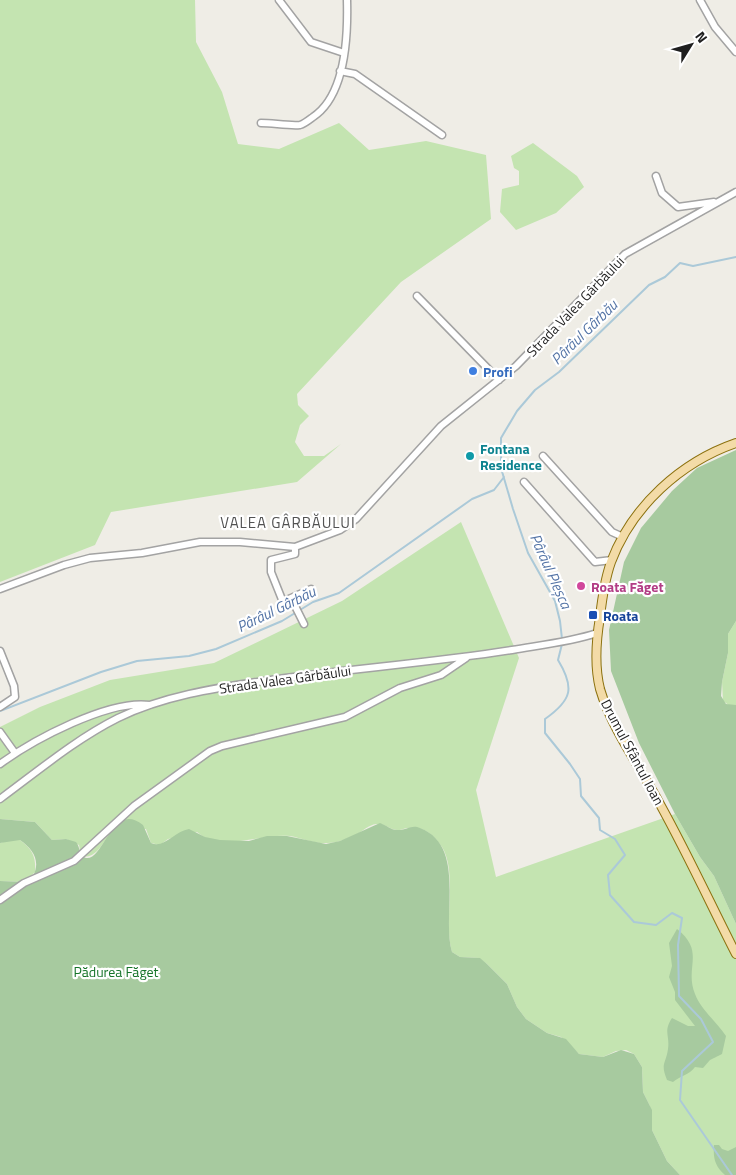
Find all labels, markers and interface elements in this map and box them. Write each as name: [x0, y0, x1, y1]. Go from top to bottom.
north arrow: [666, 20, 716, 70]
text: N: [690, 27, 713, 47]
street label: Strada Valea Gârbăului: [521, 251, 629, 361]
water label: Pârâul Gârbău: [545, 293, 624, 370]
place label: Profi: [483, 361, 513, 382]
marker: Profi: [467, 365, 479, 377]
place label: Fontana Residence: [480, 438, 542, 475]
marker: Fontana Residence: [464, 450, 476, 462]
district label: VALEA GÂRBĂULUI: [220, 511, 356, 534]
water label: Pârâul Pleșca: [524, 530, 578, 614]
place label: Roata Făget: [591, 576, 664, 597]
water label: Pârâul Gârbău: [233, 579, 321, 638]
marker: Roata Făget: [575, 580, 587, 592]
place label: Roata: [603, 605, 638, 626]
marker: Roata: [587, 609, 599, 621]
street label: Strada Valea Gârbăului: [218, 659, 352, 699]
street label: Drumul Sfântul Ioan: [596, 695, 670, 809]
park label: Pădurea Făget: [73, 961, 159, 982]

